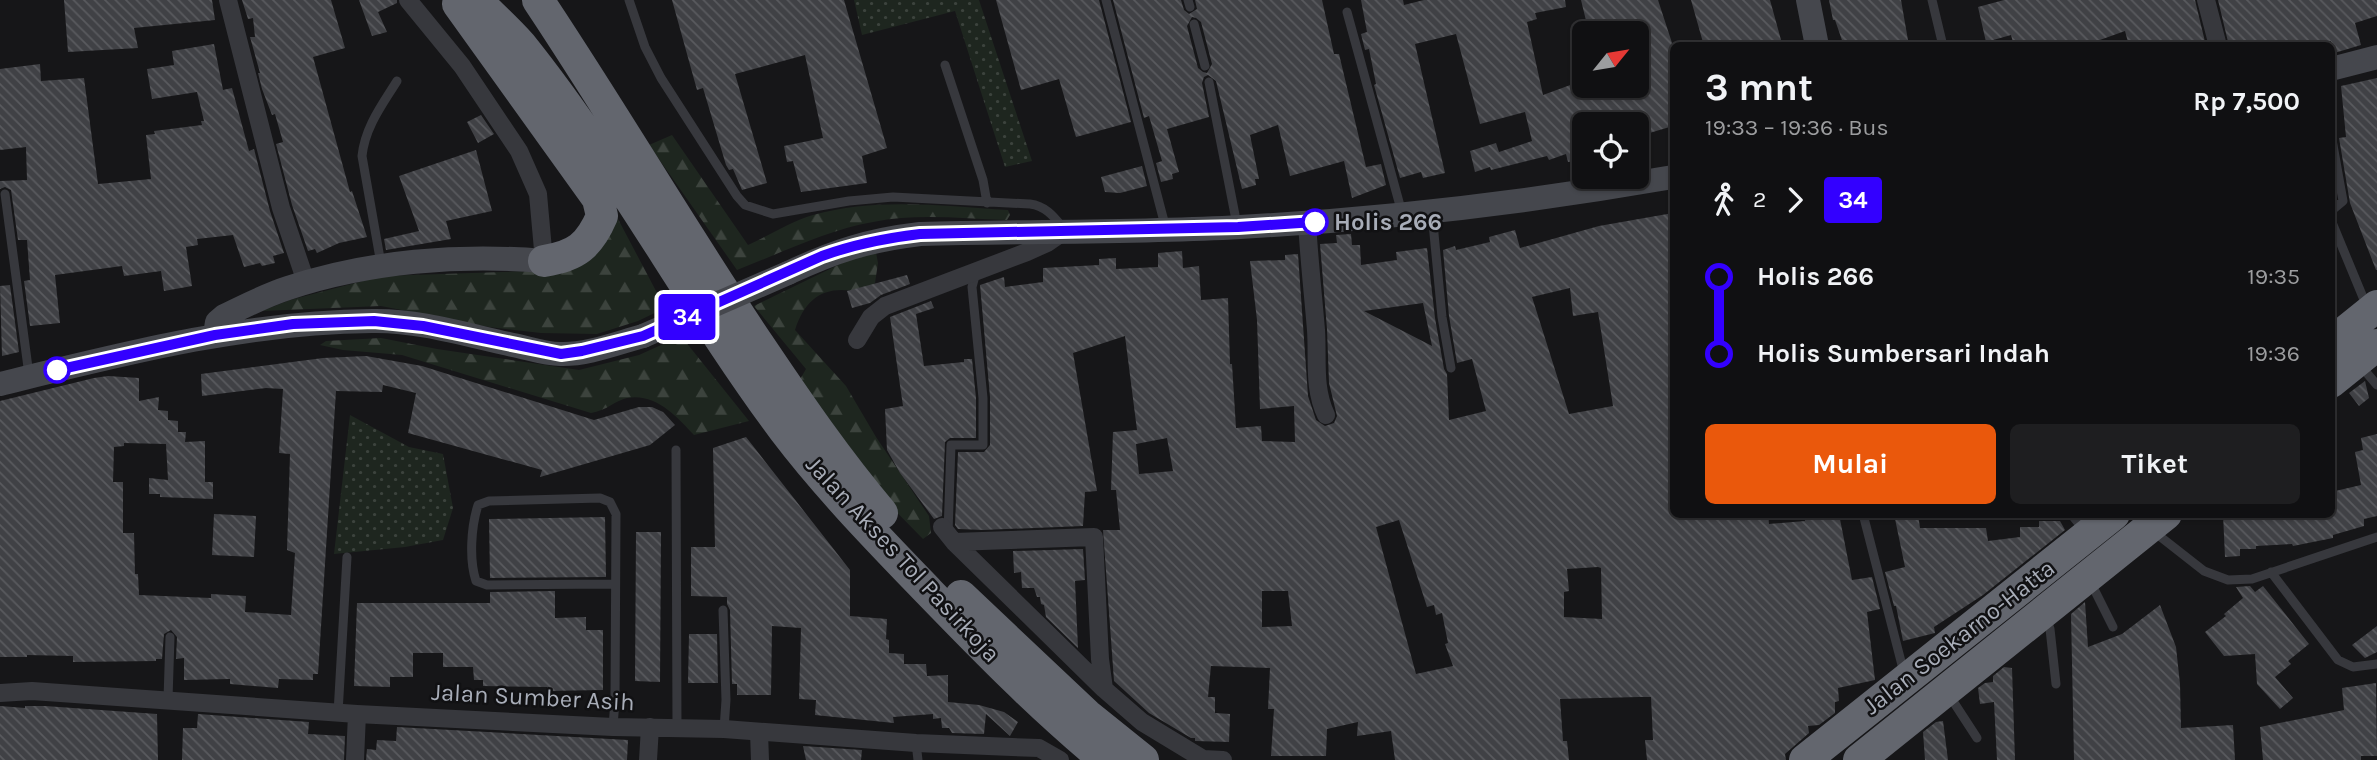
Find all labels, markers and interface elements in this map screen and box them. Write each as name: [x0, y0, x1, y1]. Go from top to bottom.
north arrow: [1572, 21, 1648, 98]
map controls: [1572, 21, 1649, 189]
text: 3 mnt: [1705, 65, 1813, 110]
text: Rp 7,500: [2193, 86, 2300, 117]
button: locate: [1572, 112, 1649, 189]
text: 19:33 – 19:36 · Bus: [1705, 114, 1889, 141]
icon: walk: [1705, 181, 1743, 219]
icon: forward: [1776, 181, 1814, 219]
text: 2: [1753, 186, 1766, 213]
text: 34: [1838, 186, 1868, 214]
place label: Holis 266: [1334, 208, 1442, 236]
marker: Holis 266: [1302, 209, 1328, 235]
text: Holis 266: [1757, 261, 1874, 292]
text: 19:35: [2247, 263, 2300, 290]
line badge: 34: [656, 294, 718, 340]
text: 34: [672, 303, 702, 331]
text: Holis Sumbersari Indah: [1757, 338, 2050, 369]
text: 19:36: [2247, 340, 2300, 367]
unlabelled marker: [44, 357, 70, 383]
button: Mulai: [1705, 424, 1996, 504]
button: Tiket: [2010, 424, 2300, 504]
street label: Jalan Akses Tol Pasirkoja: [800, 450, 1006, 668]
street label: Jalan Soekarno-Hatta: [1858, 554, 2060, 720]
street label: Jalan Sumber Asih: [431, 678, 635, 716]

